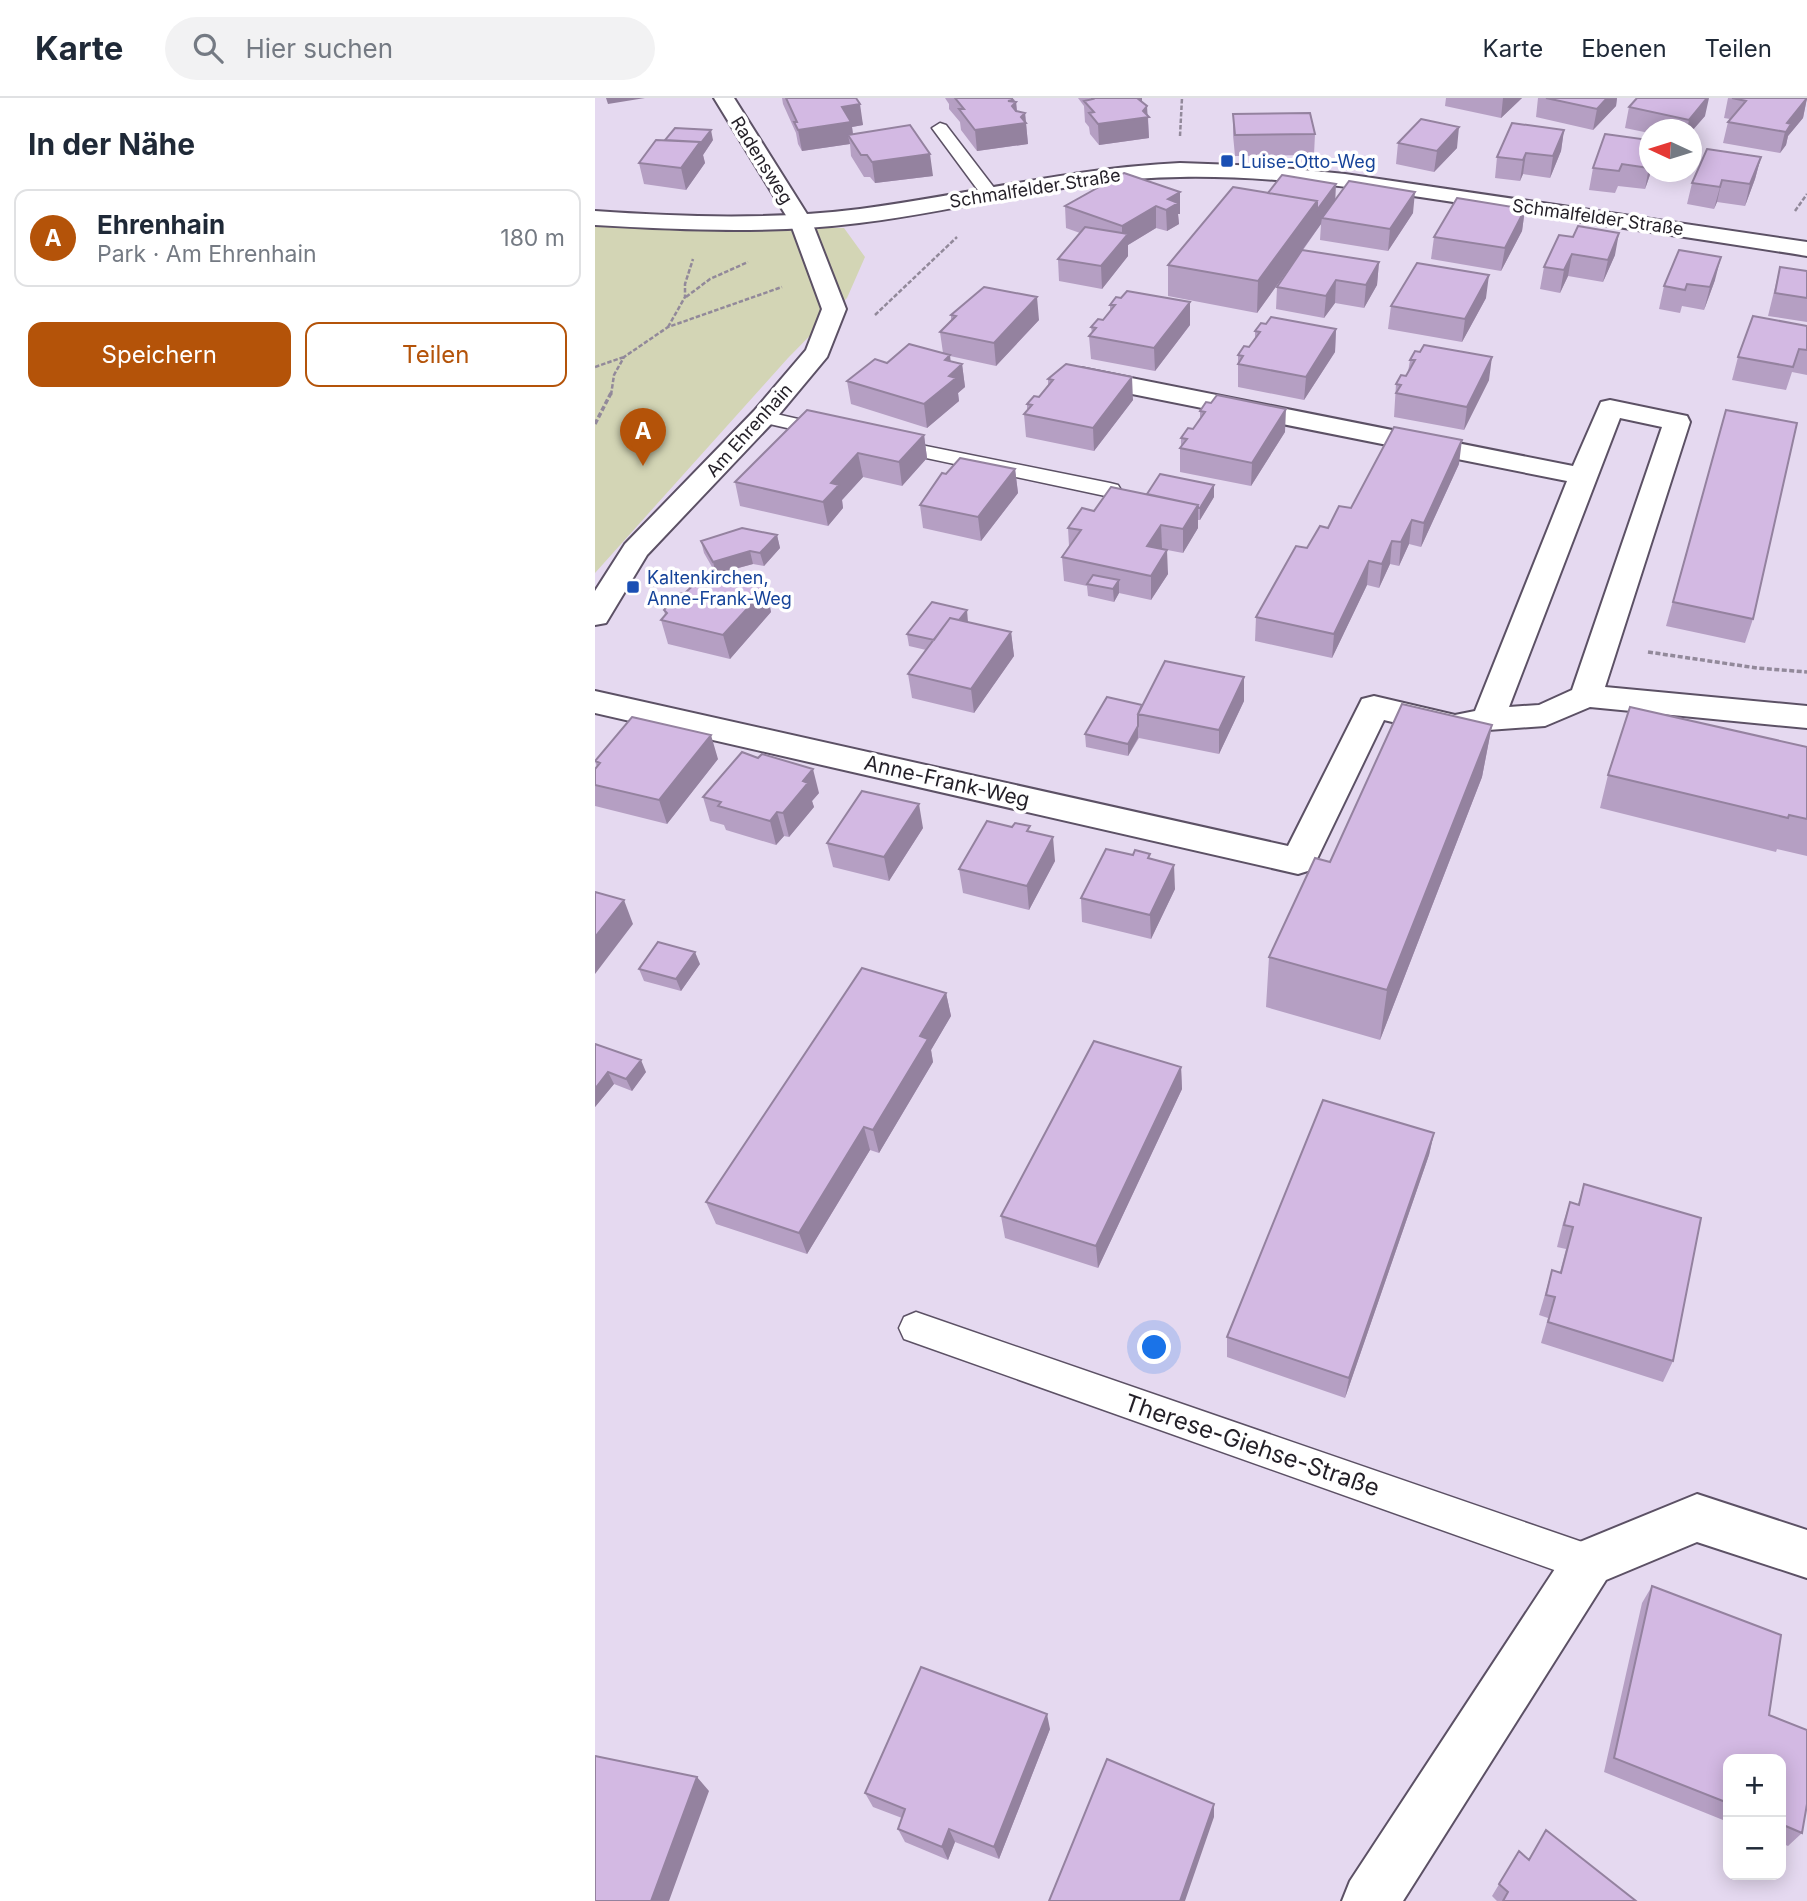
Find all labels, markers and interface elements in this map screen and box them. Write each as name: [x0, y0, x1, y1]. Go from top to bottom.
search box: [165, 17, 655, 80]
text: Karte: [35, 28, 123, 68]
icon: search: [189, 29, 227, 67]
text: Hier suchen: [245, 33, 393, 64]
text: Karte: [1483, 34, 1543, 63]
text: Ebenen: [1581, 34, 1667, 63]
text: Teilen: [1705, 34, 1772, 63]
street label: Radensweg: [727, 112, 797, 208]
north arrow: [1639, 119, 1702, 182]
text: In der Nähe: [28, 126, 195, 162]
place label: Luise-Otto-Weg: [1241, 151, 1376, 172]
marker: Luise-Otto-Weg: [1219, 153, 1235, 169]
street label: Schmalfelder Straße: [948, 164, 1122, 212]
street label: Schmalfelder Straße: [1511, 195, 1685, 239]
text: Ehrenhain: [97, 209, 225, 240]
text: A: [44, 224, 62, 252]
text: 180 m: [500, 224, 565, 252]
text: Park · Am Ehrenhain: [97, 240, 317, 268]
button: Speichern: [28, 322, 291, 387]
button: Teilen: [305, 322, 567, 387]
street label: Am Ehrenhain: [702, 379, 796, 481]
pin: A: [620, 408, 666, 466]
place label: Kaltenkirchen, Anne-Frank-Weg: [647, 567, 792, 609]
marker: Kaltenkirchen, Anne-Frank-Weg: [625, 579, 641, 595]
street label: Anne-Frank-Weg: [862, 750, 1032, 812]
your location: [1137, 1330, 1171, 1364]
street label: Therese-Giehse-Straße: [1121, 1388, 1383, 1502]
map controls: [1723, 1754, 1786, 1880]
button: +: [1723, 1754, 1786, 1817]
button: −: [1723, 1817, 1786, 1880]

